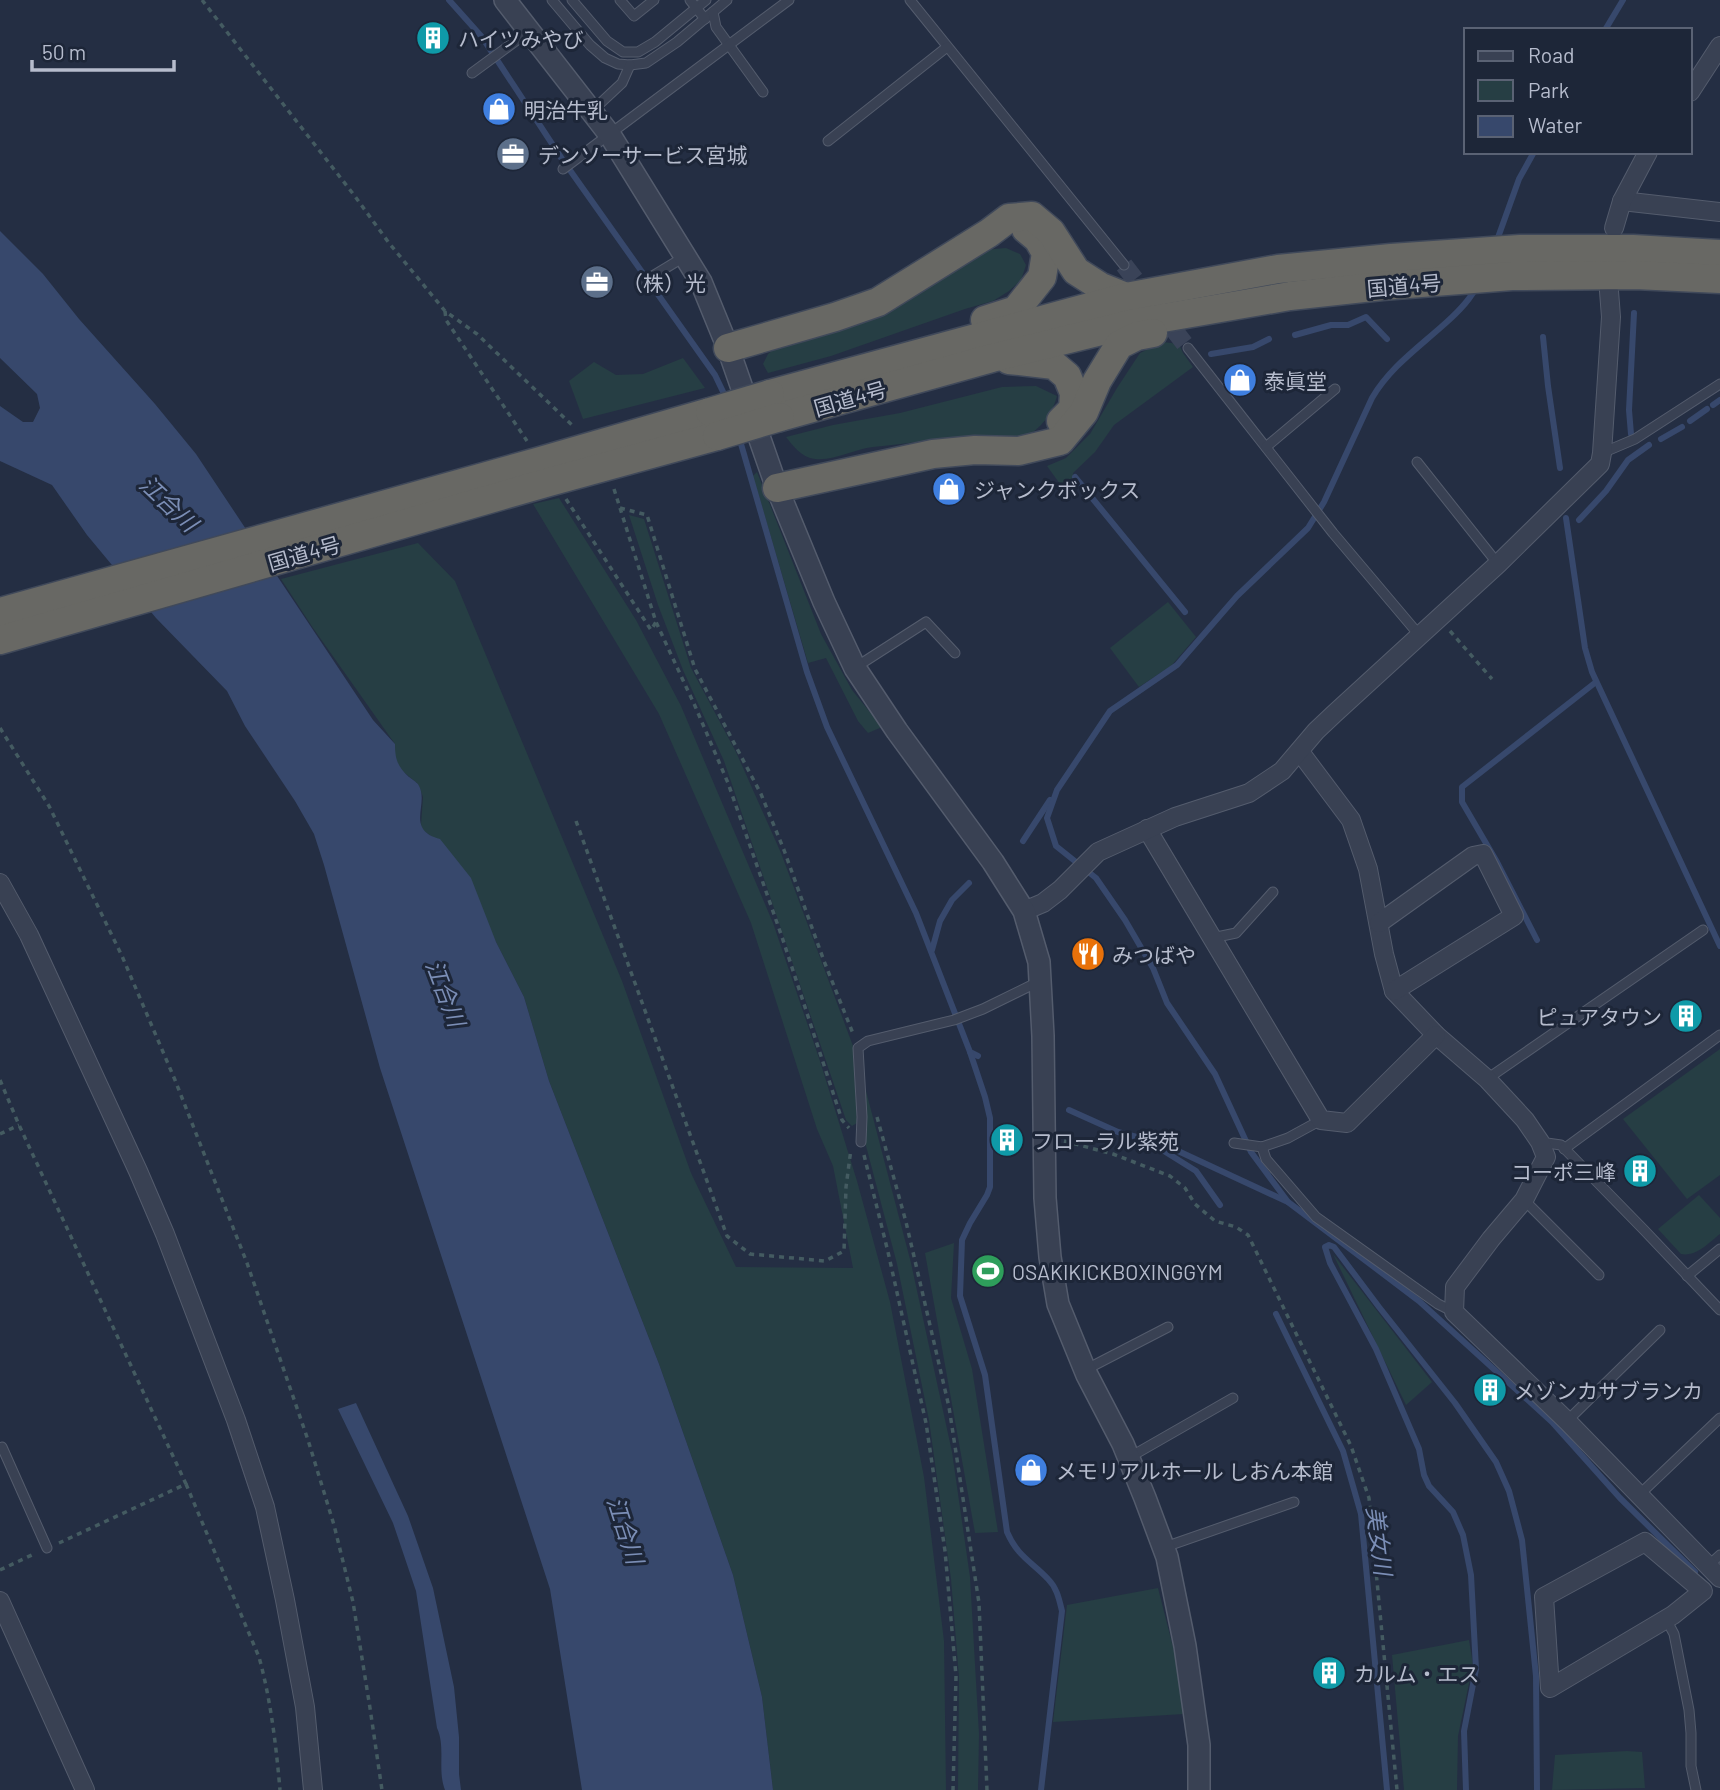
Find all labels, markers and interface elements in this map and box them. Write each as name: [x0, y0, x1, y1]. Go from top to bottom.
building icon: ハイツみやび: [414, 19, 452, 57]
place label: ハイツみやび: [458, 26, 584, 51]
scale bar: [32, 28, 173, 72]
legend: [1464, 28, 1692, 154]
text: 50 m: [42, 39, 86, 64]
text: Road: [1528, 42, 1574, 67]
text: Park: [1528, 77, 1569, 102]
shop icon: 明治牛乳: [480, 90, 518, 128]
place label: 明治牛乳: [524, 97, 608, 122]
text: Water: [1528, 112, 1583, 137]
office icon: デンソーサービス宮城: [494, 135, 532, 173]
place label: デンソーサービス宮城: [538, 142, 748, 167]
office icon: （株）光: [578, 263, 616, 301]
street label: 国道4号: [1366, 269, 1442, 301]
place label: （株）光: [622, 270, 706, 295]
shop icon: 泰眞堂: [1221, 361, 1259, 399]
place label: 泰眞堂: [1264, 368, 1327, 393]
street label: 国道4号: [811, 376, 889, 420]
water label: 江合川: [134, 469, 206, 539]
shop icon: ジャンクボックス: [930, 470, 968, 508]
place label: ジャンクボックス: [974, 477, 1140, 502]
street label: 国道4号: [265, 531, 343, 575]
restaurant icon: みつばや: [1069, 935, 1107, 973]
place label: みつばや: [1112, 942, 1196, 967]
water label: 江合川: [421, 956, 473, 1033]
building icon: ピュアタウン: [1667, 997, 1705, 1035]
place label: ピュアタウン: [1536, 1004, 1662, 1029]
building icon: フローラル紫苑: [988, 1121, 1026, 1159]
place label: フローラル紫苑: [1032, 1128, 1179, 1153]
building icon: コーポ三峰: [1621, 1152, 1659, 1190]
place label: コーポ三峰: [1511, 1159, 1616, 1184]
sports icon: OSAKIKICKBOXINGGYM: [969, 1252, 1007, 1290]
place label: OSAKIKICKBOXINGGYM: [1012, 1259, 1223, 1284]
building icon: メゾンカサブランカ: [1471, 1371, 1509, 1409]
place label: メゾンカサブランカ: [1514, 1378, 1703, 1403]
shop icon: メモリアルホール しおん本館: [1012, 1451, 1050, 1489]
place label: メモリアルホール しおん本館: [1056, 1458, 1333, 1483]
water label: 江合川: [602, 1493, 651, 1570]
water label: 美女川: [1362, 1505, 1398, 1580]
building icon: カルム・エス: [1310, 1654, 1348, 1692]
place label: カルム・エス: [1354, 1661, 1480, 1686]

